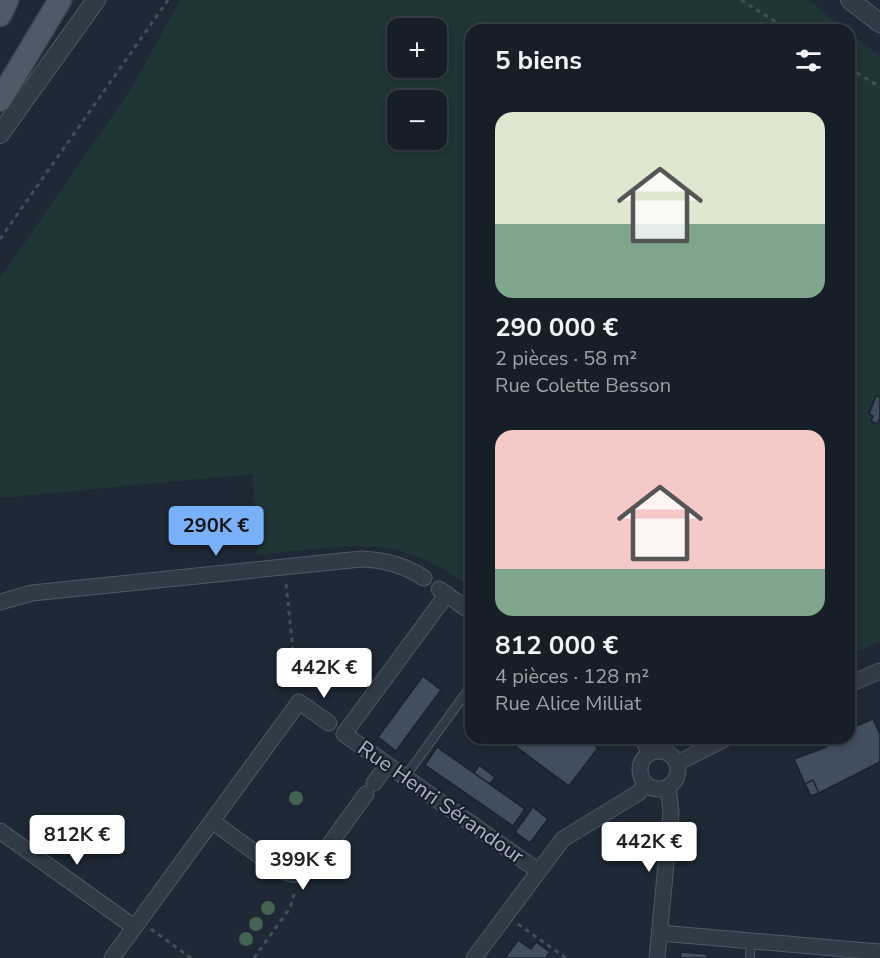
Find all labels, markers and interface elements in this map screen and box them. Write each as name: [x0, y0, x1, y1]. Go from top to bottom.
map controls: [387, 18, 447, 150]
button: +: [387, 18, 447, 78]
text: 5 biens: [495, 43, 582, 78]
icon: filters: [792, 44, 825, 77]
button: −: [387, 90, 447, 150]
icon: home: [606, 151, 714, 259]
text: 290 000 €: [495, 310, 618, 345]
text: 2 pièces · 58 m²: [495, 345, 637, 372]
text: Rue Colette Besson: [495, 372, 671, 399]
icon: home: [606, 469, 714, 577]
pin: 290K €: [167, 506, 265, 557]
text: 290K €: [183, 512, 249, 539]
text: 812 000 €: [495, 628, 618, 663]
pin: 442K €: [275, 648, 373, 699]
text: 442K €: [291, 654, 357, 681]
text: 4 pièces · 128 m²: [495, 663, 649, 690]
text: Rue Alice Milliat: [495, 690, 641, 717]
street label: Rue Henri Sérandour: [352, 734, 530, 870]
pin: 812K €: [28, 815, 126, 866]
text: 812K €: [44, 821, 110, 848]
pin: 442K €: [600, 822, 698, 873]
text: 442K €: [616, 828, 682, 855]
pin: 399K €: [254, 840, 352, 891]
text: 399K €: [270, 846, 336, 873]

